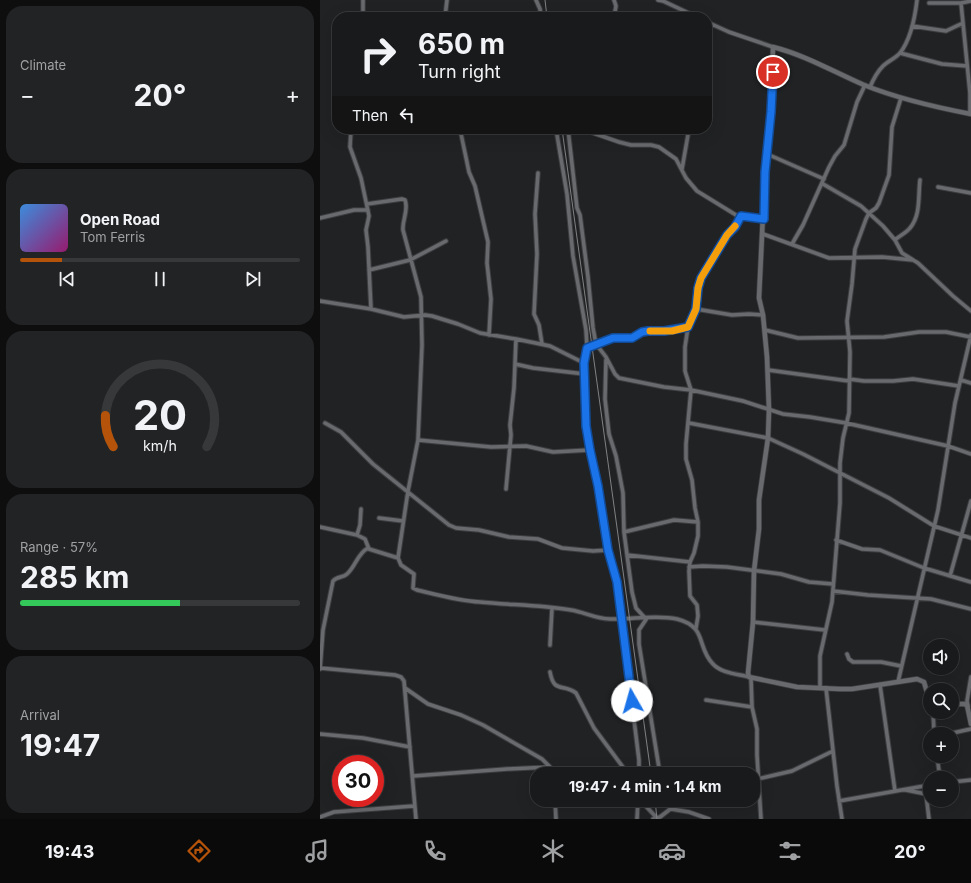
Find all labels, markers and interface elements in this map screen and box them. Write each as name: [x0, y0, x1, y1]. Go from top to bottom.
text: 650 m: [418, 27, 505, 61]
icon: right: [352, 28, 404, 80]
pin: [756, 55, 790, 89]
text: Climate: [20, 57, 66, 73]
text: Turn right: [418, 61, 501, 82]
icon: arrive: [762, 61, 784, 83]
text: 20°: [134, 77, 186, 113]
text: −: [20, 82, 35, 108]
text: +: [285, 82, 300, 108]
icon: left: [396, 104, 418, 126]
text: Then: [352, 106, 388, 125]
text: Open Road: [80, 210, 160, 229]
text: Tom Ferris: [80, 229, 145, 245]
icon: previous: [56, 268, 78, 290]
icon: pause: [149, 268, 171, 290]
icon: next: [242, 268, 264, 290]
text: 20: [133, 390, 187, 440]
text: km/h: [143, 437, 177, 454]
text: Range · 57%: [20, 539, 98, 555]
text: 285 km: [20, 559, 129, 595]
map controls: [923, 639, 959, 807]
button: sound: [923, 639, 959, 675]
position arrow: [611, 680, 653, 722]
button: search: [923, 683, 959, 719]
text: Arrival: [20, 707, 60, 723]
text: 19:47: [20, 727, 100, 763]
button: +: [923, 727, 959, 763]
speed limit sign: 30: [332, 755, 384, 807]
button: −: [923, 771, 959, 807]
text: 19:47 · 4 min · 1.4 km: [569, 777, 721, 796]
icon: directions: [185, 837, 213, 865]
icon: music: [303, 837, 331, 865]
icon: phone: [421, 837, 449, 865]
icon: climate: [539, 837, 567, 865]
icon: car: [658, 837, 686, 865]
icon: filters: [776, 837, 804, 865]
text: 19:43: [45, 841, 94, 862]
text: 20°: [894, 841, 926, 862]

